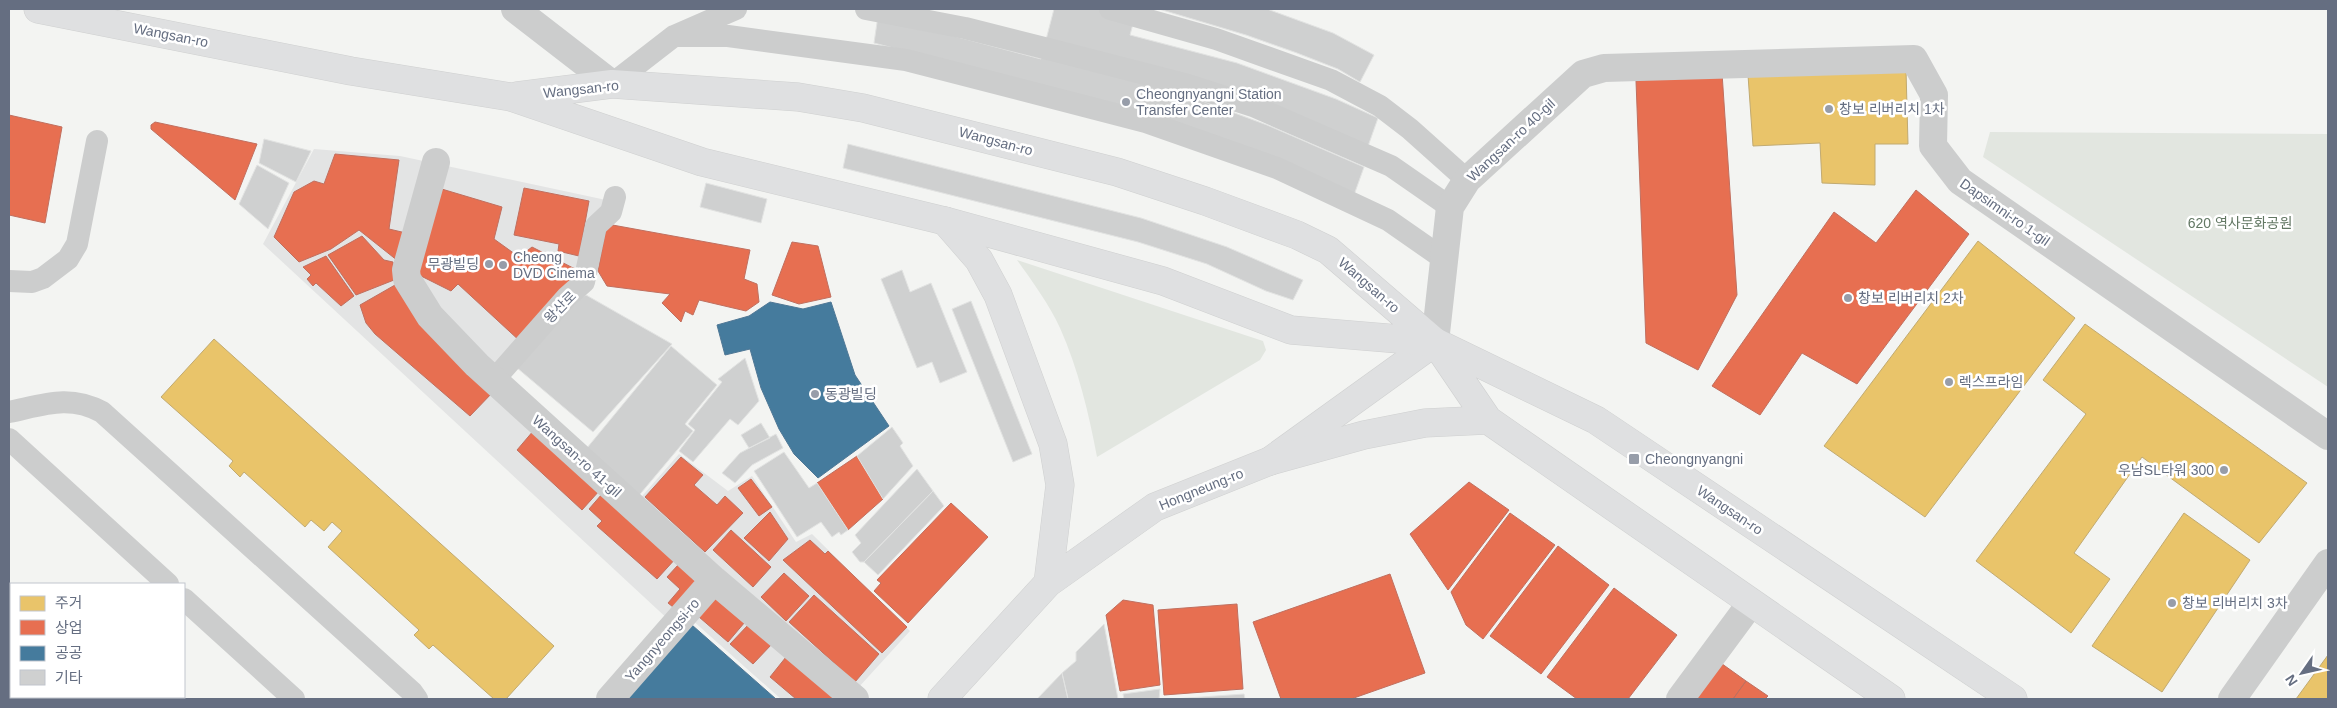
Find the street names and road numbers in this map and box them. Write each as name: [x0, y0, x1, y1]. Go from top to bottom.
street label: Wangsan-ro: [132, 20, 210, 50]
street label: Wangsan-ro: [542, 77, 620, 101]
street label: Wangsan-ro 40-gil: [1464, 95, 1558, 185]
street label: Wangsan-ro: [957, 123, 1035, 159]
street label: Dapsimni-ro 1-gil: [1957, 175, 2053, 249]
street label: Wangsan-ro: [1335, 254, 1403, 316]
street label: 왕산로: [541, 288, 579, 326]
street label: Wangsan-ro 41-gil: [529, 412, 625, 500]
street label: Hongneung-ro: [1157, 465, 1246, 513]
street label: Wangsan-ro: [1694, 482, 1766, 538]
street label: Yangnyeongsi-ro: [622, 595, 703, 685]

